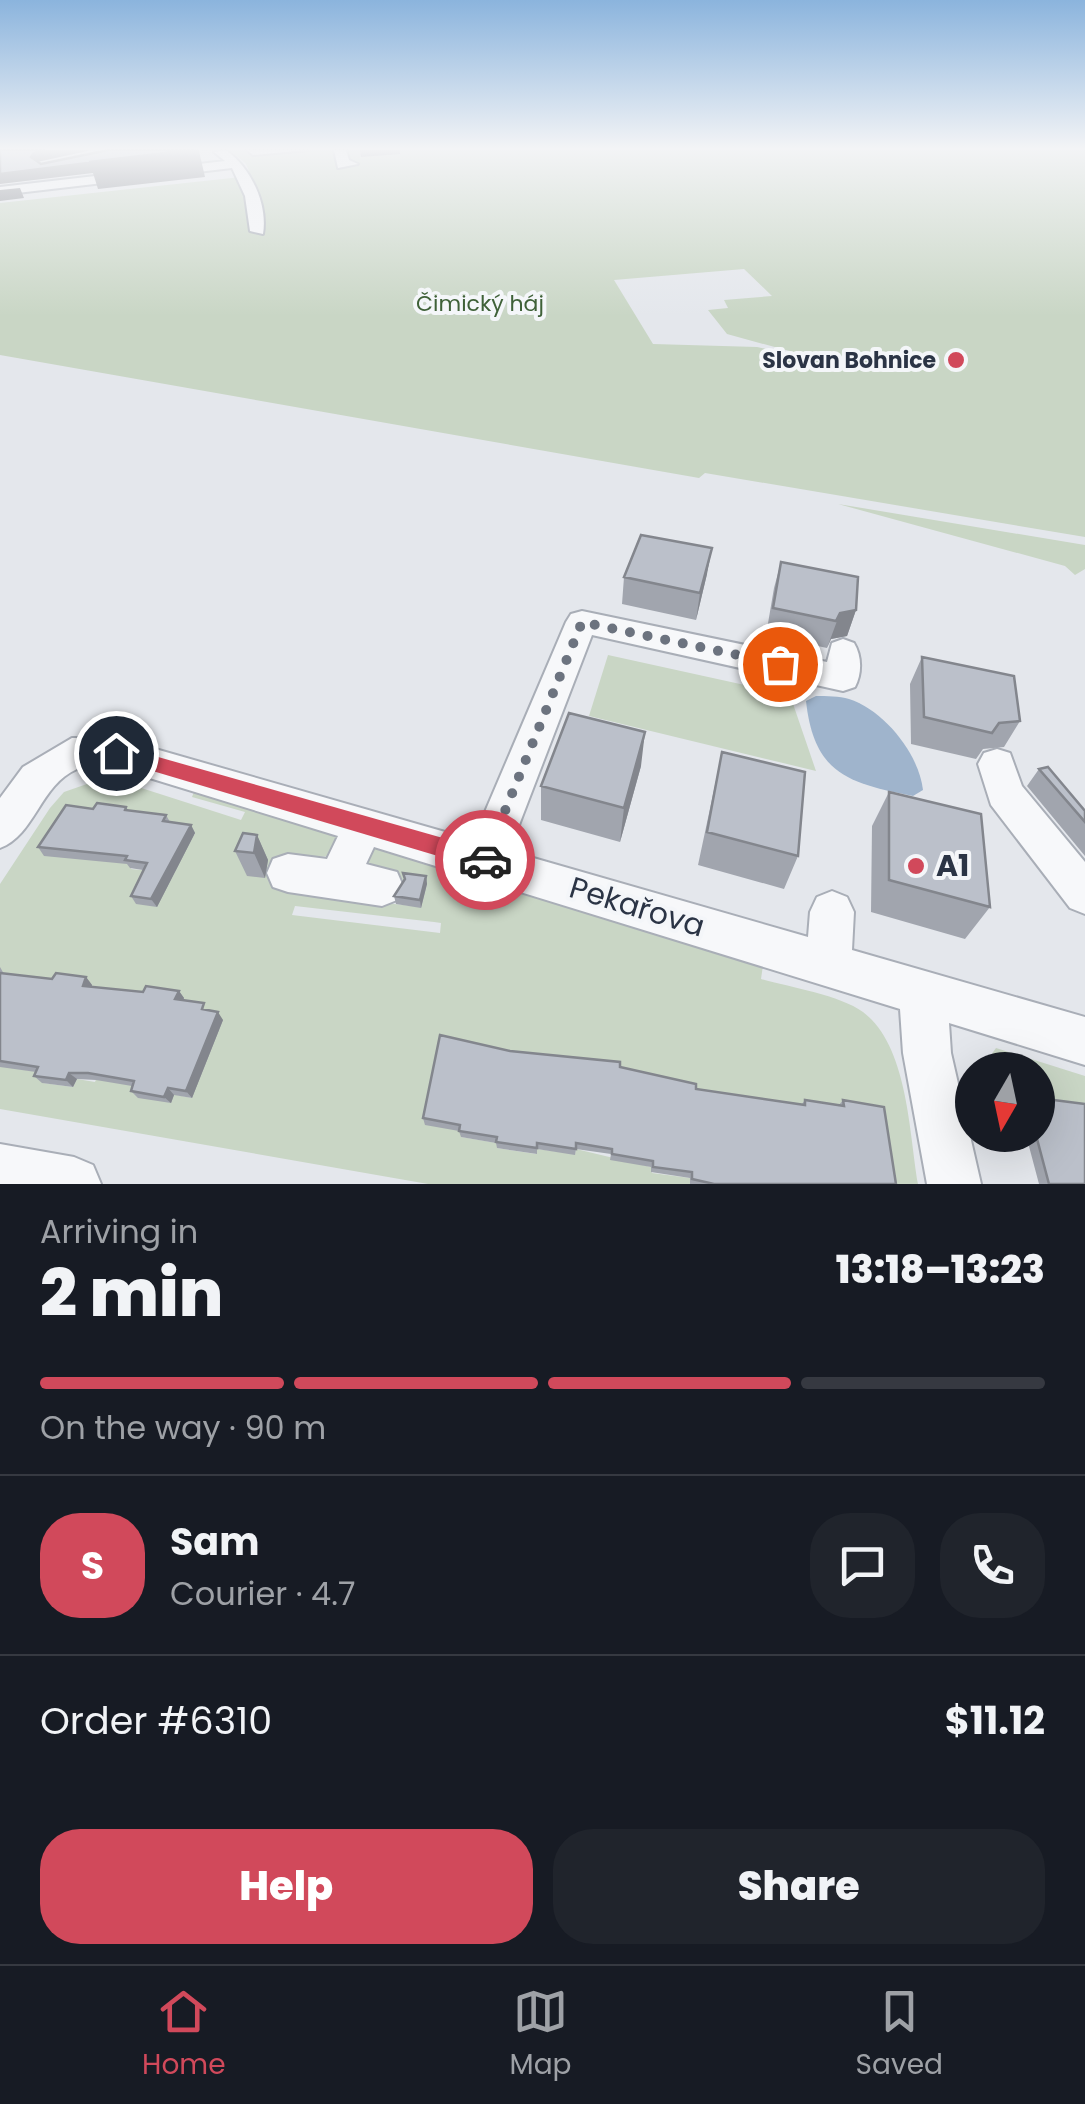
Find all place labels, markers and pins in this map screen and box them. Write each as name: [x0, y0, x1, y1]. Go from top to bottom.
place label: Slovan Bohnice: [762, 345, 936, 376]
marker: Slovan Bohnice: [945, 349, 967, 371]
pin: [738, 622, 823, 707]
pin: [74, 711, 159, 796]
place label: A1: [936, 844, 969, 887]
marker: A1: [905, 855, 927, 877]

